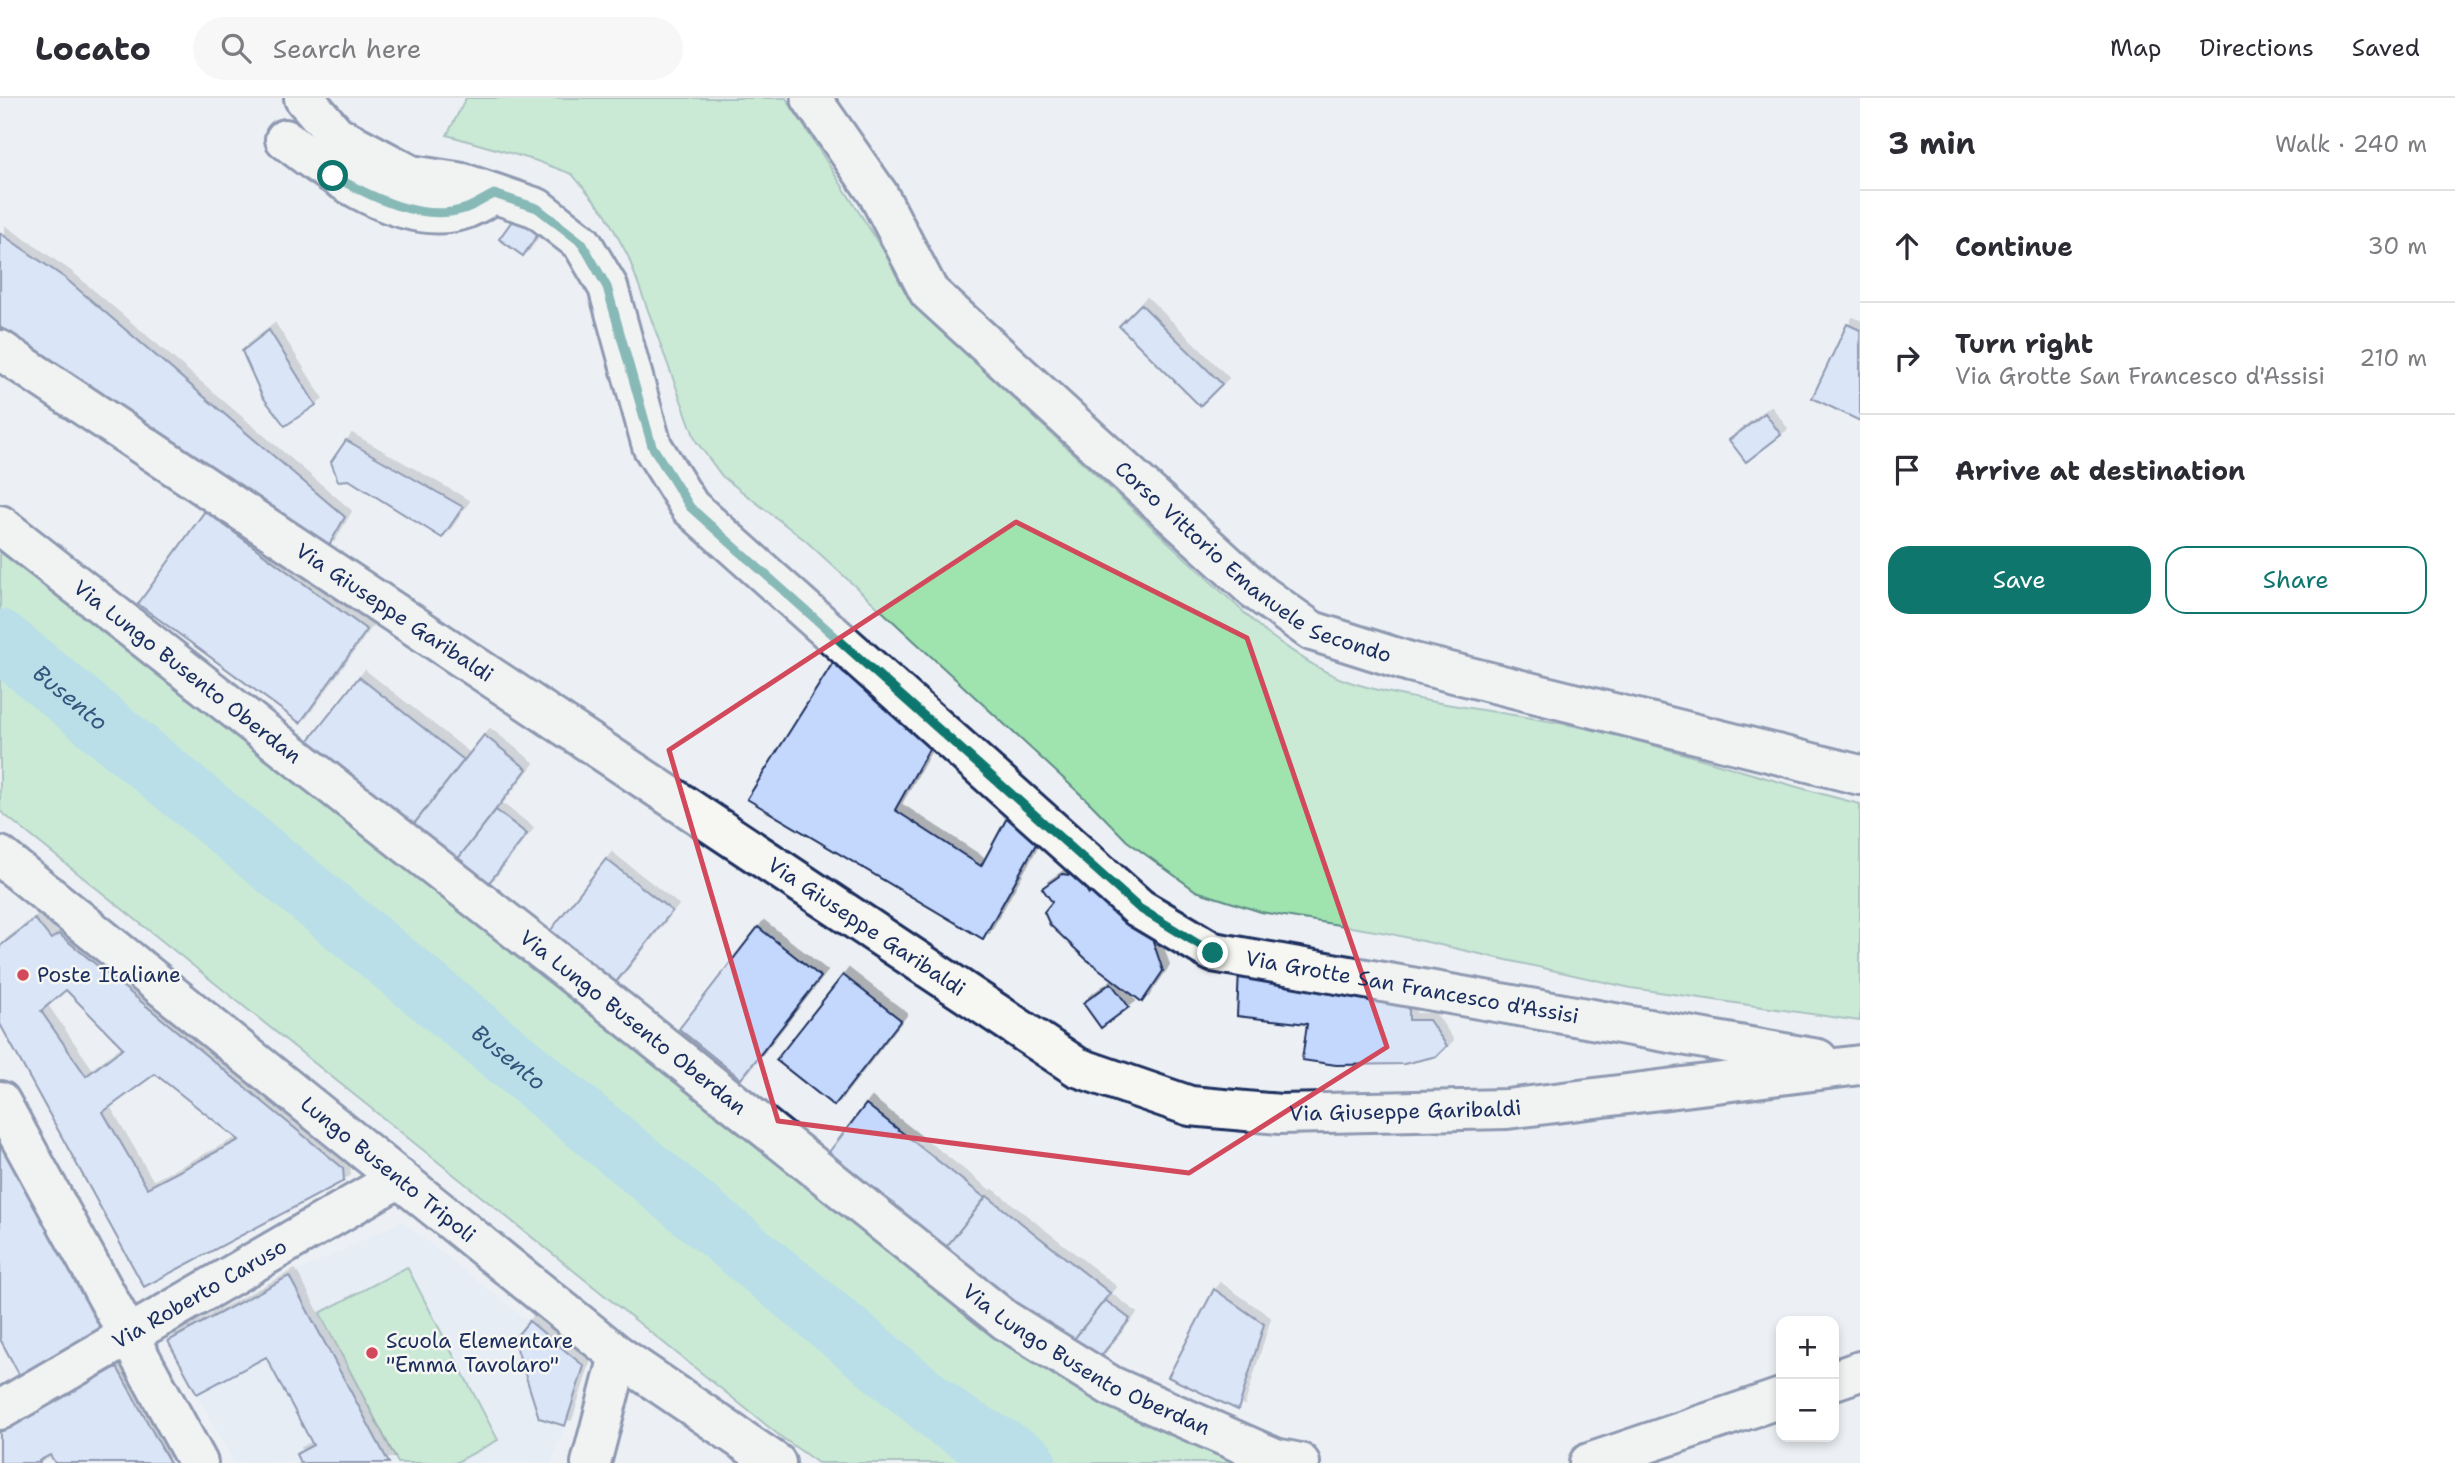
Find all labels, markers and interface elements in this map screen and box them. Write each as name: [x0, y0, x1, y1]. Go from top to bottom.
search box: [193, 17, 683, 80]
text: Locato: [35, 26, 151, 71]
icon: search: [217, 29, 255, 67]
text: Search here: [273, 31, 421, 66]
text: Map: [2110, 32, 2161, 64]
text: Directions: [2199, 32, 2314, 64]
text: Saved: [2352, 32, 2420, 64]
text: 3 min: [1888, 123, 1975, 164]
text: Walk · 240 m: [2275, 129, 2427, 159]
route start: [317, 160, 348, 191]
icon: ahead: [1888, 227, 1926, 265]
text: Continue: [1955, 229, 2073, 264]
text: 30 m: [2368, 231, 2427, 261]
text: Turn right: [1955, 326, 2093, 361]
icon: right: [1888, 339, 1926, 377]
text: 210 m: [2359, 343, 2427, 373]
text: Via Grotte San Francesco d'Assisi: [1955, 361, 2325, 391]
icon: arrive: [1888, 451, 1926, 489]
text: Arrive at destination: [1955, 453, 2245, 488]
street label: Corso Vittorio Emanuele Secondo: [1109, 455, 1395, 669]
street label: Via Giuseppe Garibaldi: [290, 537, 499, 689]
button: Save: [1888, 546, 2151, 614]
button: Share: [2165, 546, 2427, 614]
street label: Via Lungo Busento Oberdan: [68, 576, 306, 770]
water label: Busento: [27, 659, 113, 737]
street label: Via Giuseppe Garibaldi: [762, 851, 971, 1003]
street label: Via Lungo Busento Oberdan: [514, 924, 752, 1121]
route end: [1197, 937, 1228, 968]
street label: Via Grotte San Francesco d'Assisi: [1243, 944, 1581, 1030]
place label: Poste Italiane: [37, 961, 181, 989]
marker: Poste Italiane: [15, 967, 31, 983]
water label: Busento: [465, 1018, 552, 1097]
street label: Lungo Busento Tripoli: [295, 1090, 482, 1249]
street label: Via Giuseppe Garibaldi: [1289, 1093, 1523, 1128]
street label: Via Roberto Caruso: [107, 1232, 292, 1356]
street label: Via Lungo Busento Oberdan: [957, 1277, 1215, 1442]
map controls: [1776, 1316, 1839, 1442]
button: +: [1776, 1316, 1839, 1379]
place label: Scuola Elementare "Emma Tavolaro": [386, 1327, 573, 1379]
marker: Scuola Elementare "Emma Tavolaro": [364, 1345, 380, 1361]
button: −: [1776, 1379, 1839, 1442]

